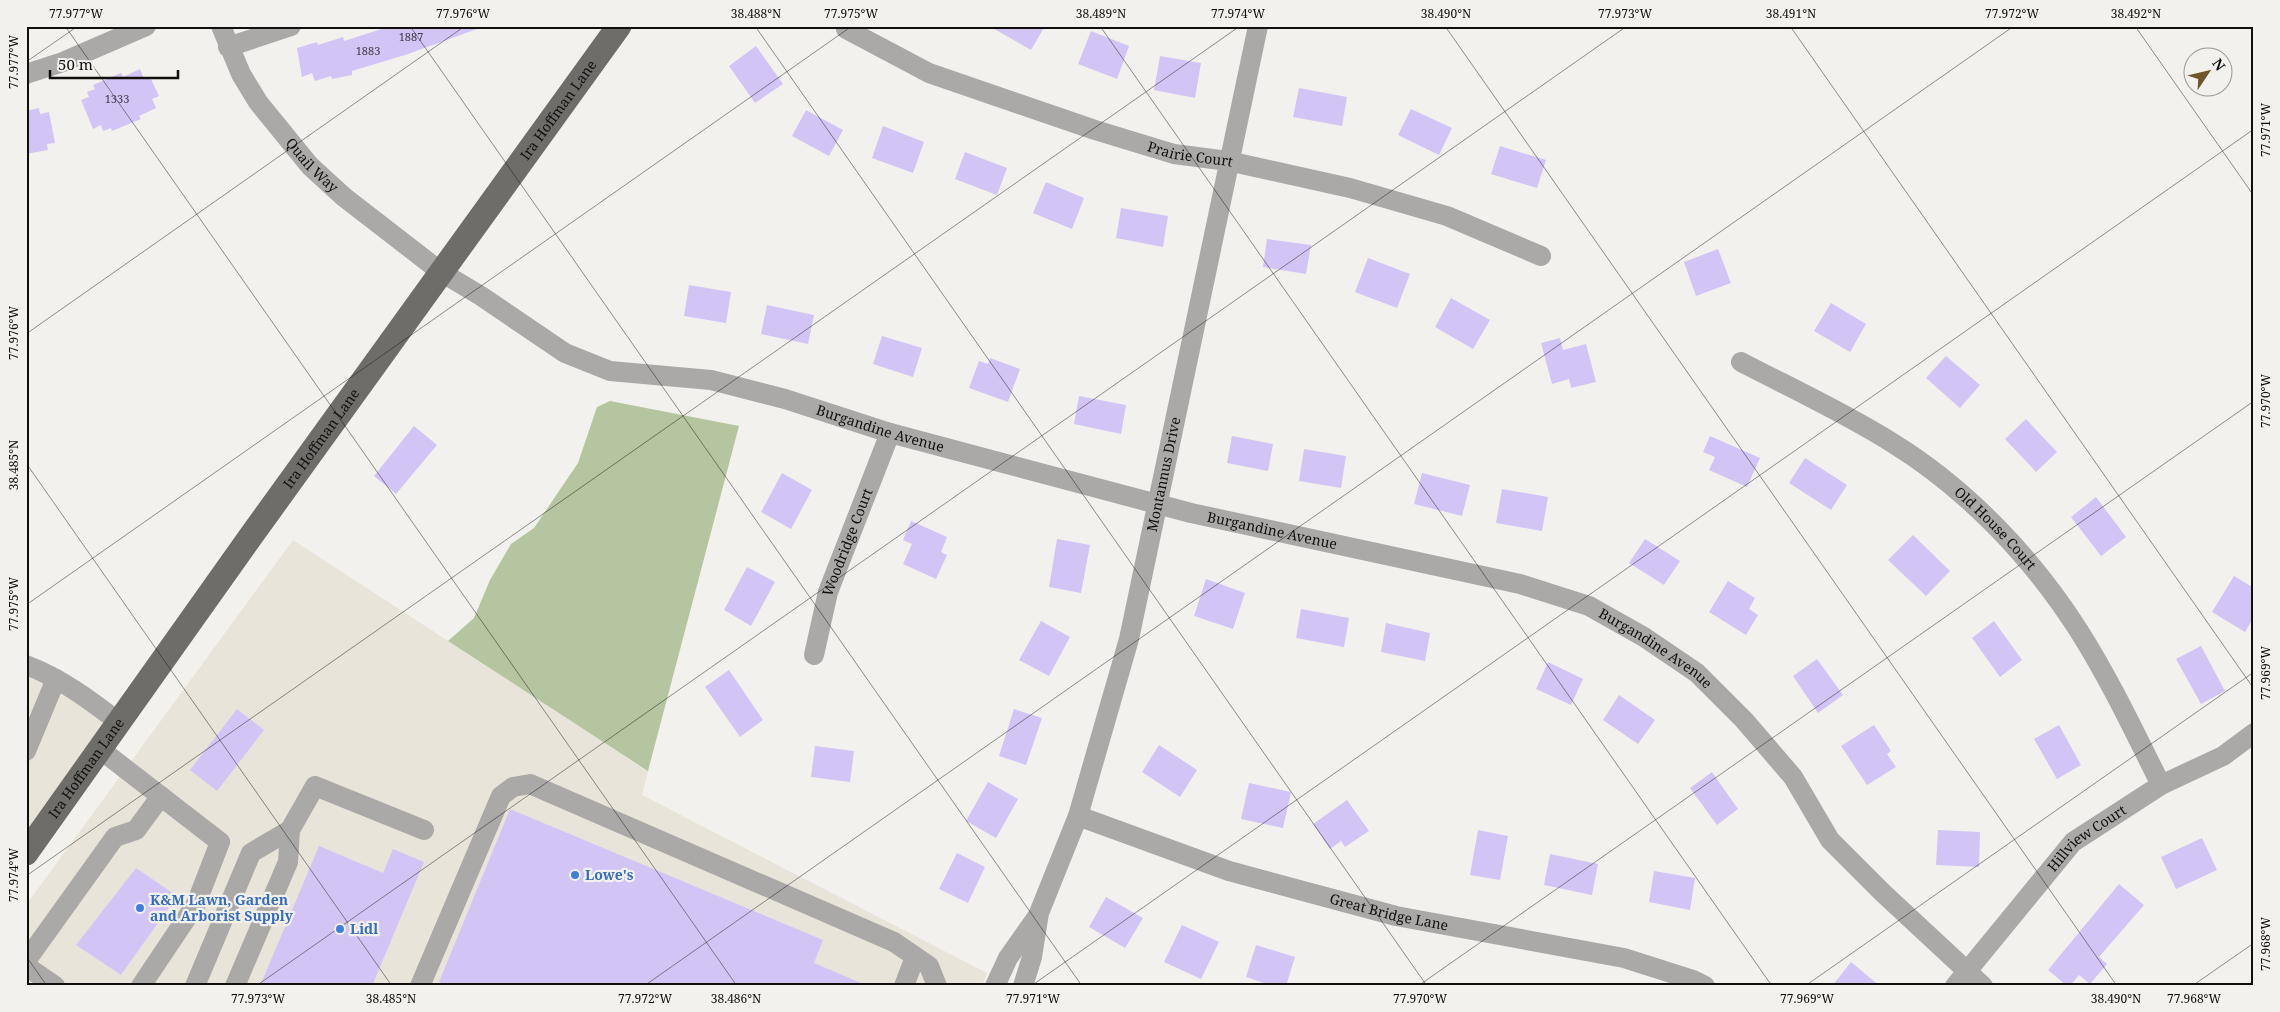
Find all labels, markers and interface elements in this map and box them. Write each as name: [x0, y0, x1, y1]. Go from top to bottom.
text: 77.977°W: [49, 5, 103, 22]
text: 77.976°W: [436, 5, 490, 22]
text: 38.488°N: [731, 5, 781, 22]
text: 77.975°W: [824, 5, 878, 22]
text: 38.489°N: [1076, 5, 1126, 22]
text: 77.974°W: [1211, 5, 1265, 22]
text: 38.490°N: [1421, 5, 1471, 22]
text: 77.973°W: [1598, 5, 1652, 22]
text: 38.491°N: [1766, 5, 1816, 22]
text: 77.972°W: [1985, 5, 2039, 22]
text: 38.492°N: [2111, 5, 2161, 22]
house number: 1887: [399, 29, 423, 44]
text: 77.977°W: [5, 35, 22, 89]
house number: 1883: [356, 43, 380, 58]
scale bar: [50, 48, 178, 80]
north arrow: [2182, 48, 2232, 98]
text: 50 m: [58, 54, 93, 74]
text: N: [2208, 54, 2230, 74]
street label: Ira Hoffman Lane: [515, 56, 600, 164]
house number: 1333: [105, 91, 129, 106]
text: 77.971°W: [2257, 103, 2274, 157]
street label: Quail Way: [282, 134, 343, 196]
street label: Prairie Court: [1145, 137, 1235, 171]
text: 77.976°W: [5, 306, 22, 360]
text: 77.970°W: [2257, 374, 2274, 428]
street label: Ira Hoffman Lane: [278, 384, 364, 492]
street label: Burgandine Avenue: [814, 400, 946, 456]
street label: Montannus Drive: [1142, 415, 1185, 533]
text: 38.485°N: [5, 440, 22, 490]
street label: Old House Court: [1951, 482, 2041, 574]
street label: Woodridge Court: [817, 485, 877, 599]
street label: Burgandine Avenue: [1205, 507, 1339, 553]
text: 77.975°W: [5, 577, 22, 631]
street label: Burgandine Avenue: [1596, 604, 1717, 692]
text: 77.969°W: [2257, 646, 2274, 700]
street label: Ira Hoffman Lane: [44, 714, 128, 822]
street label: Hillview Court: [2043, 800, 2130, 875]
text: 77.974°W: [5, 848, 22, 902]
place label: Lowe's: [585, 865, 634, 884]
marker: Lowe's: [569, 869, 581, 881]
street label: Great Bridge Lane: [1328, 889, 1450, 934]
place label: K&M Lawn, Garden and Arborist Supply: [150, 890, 294, 925]
marker: K&M Lawn, Garden and Arborist Supply: [134, 902, 146, 914]
text: 77.968°W: [2257, 917, 2274, 971]
place label: Lidl: [350, 919, 378, 938]
marker: Lidl: [334, 923, 346, 935]
text: 77.973°W: [231, 990, 285, 1007]
text: 38.485°N: [366, 990, 416, 1007]
text: 77.972°W: [618, 990, 672, 1007]
text: 38.486°N: [711, 990, 761, 1007]
text: 77.971°W: [1006, 990, 1060, 1007]
text: 77.970°W: [1393, 990, 1447, 1007]
text: 77.969°W: [1780, 990, 1834, 1007]
text: 38.490°N: [2091, 990, 2141, 1007]
text: 77.968°W: [2167, 990, 2221, 1007]

